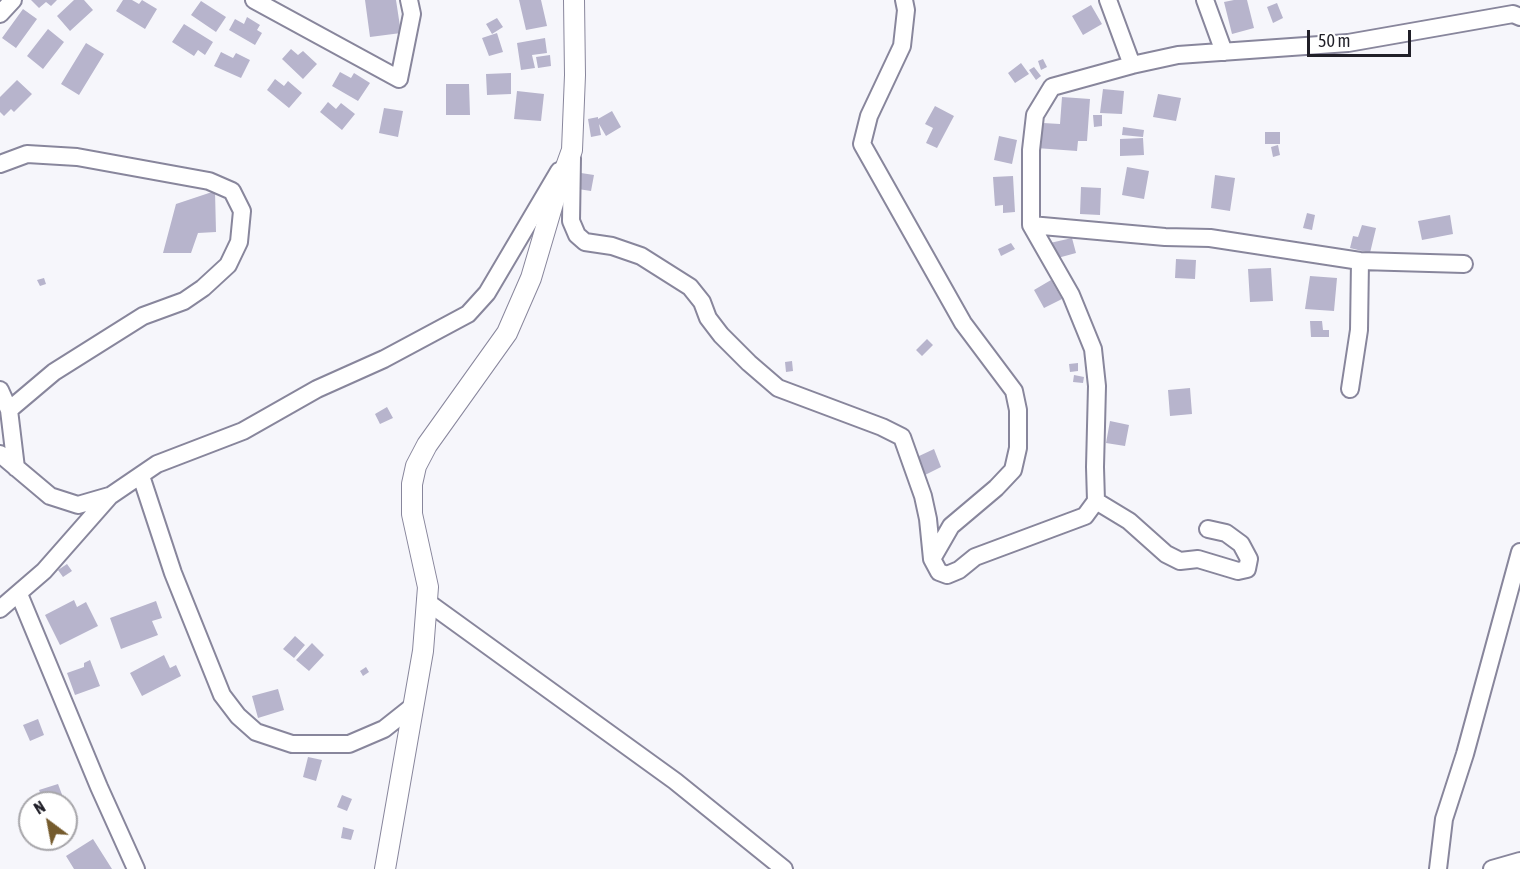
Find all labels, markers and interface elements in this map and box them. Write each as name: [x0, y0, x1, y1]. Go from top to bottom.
scale bar: [1310, 18, 1414, 56]
text: 50 m: [1318, 30, 1350, 51]
north arrow: [18, 791, 78, 851]
text: N: [31, 797, 48, 818]

